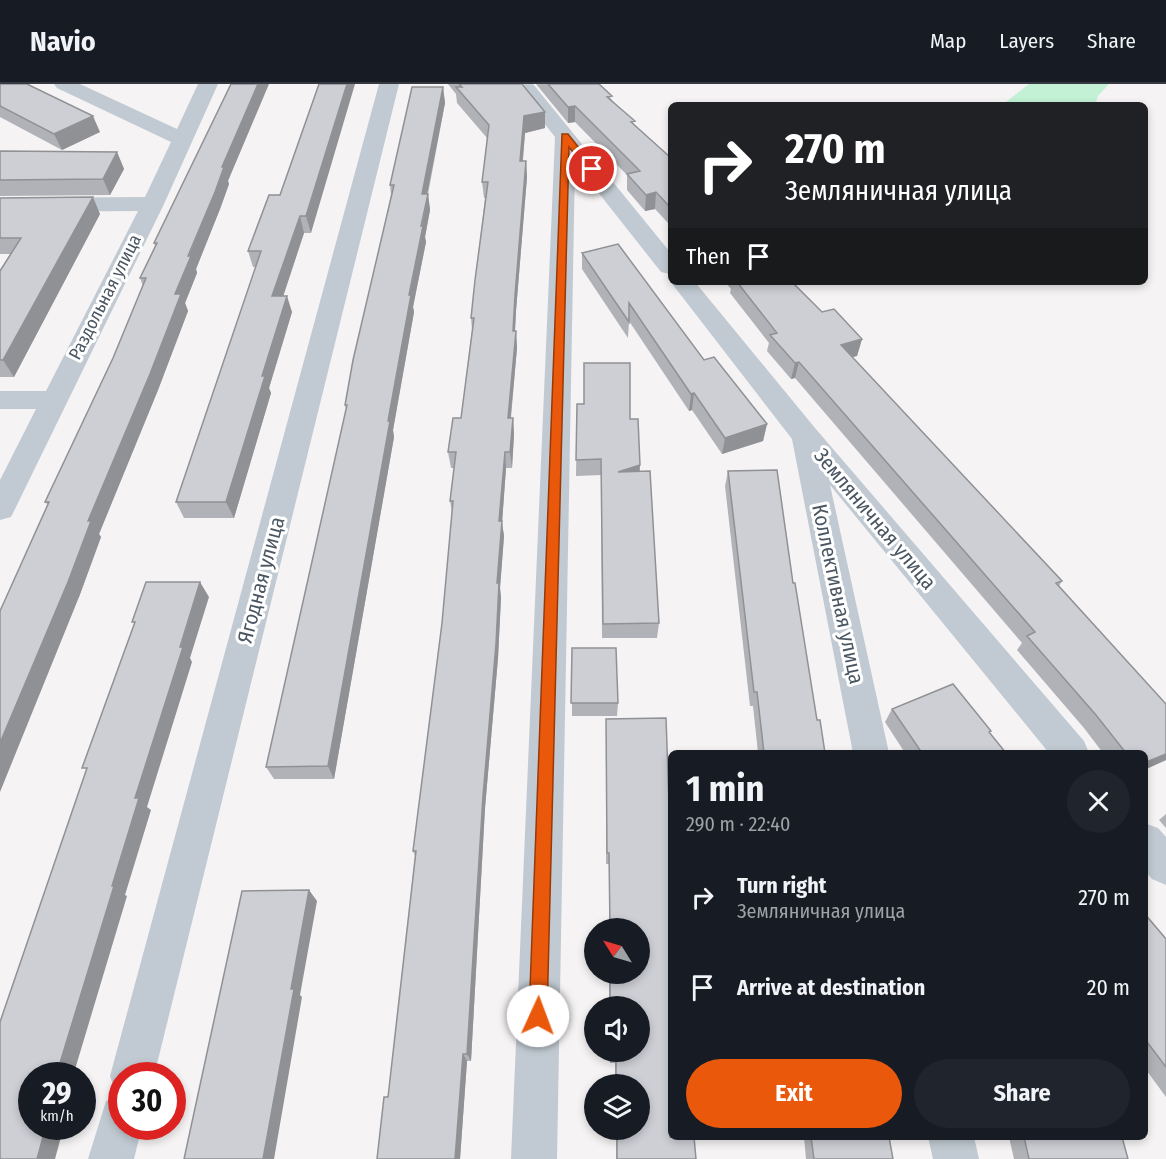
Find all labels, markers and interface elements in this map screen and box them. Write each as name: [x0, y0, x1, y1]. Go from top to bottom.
text: Navio: [30, 25, 96, 58]
text: Map: [930, 28, 966, 54]
text: Layers: [999, 28, 1054, 54]
text: Share: [1087, 28, 1136, 54]
text: 270 m: [785, 124, 885, 174]
icon: right: [686, 126, 764, 204]
pin: [566, 143, 617, 194]
icon: arrive: [575, 152, 608, 185]
text: Земляничная улица: [785, 175, 1012, 207]
street label: Раздольная улица: [64, 230, 146, 363]
icon: arrive: [742, 240, 775, 273]
text: Then: [686, 243, 730, 270]
street label: Земляничная улица: [808, 443, 942, 595]
street label: Коллективная улица: [806, 502, 870, 686]
street label: Ягодная улица: [232, 514, 290, 646]
text: 1 min: [686, 767, 764, 811]
button: close: [1067, 770, 1130, 833]
text: 290 m · 22:40: [686, 812, 790, 836]
text: Turn right: [737, 872, 826, 899]
icon: right: [686, 881, 719, 914]
text: 270 m: [1078, 884, 1130, 911]
text: Земляничная улица: [737, 899, 905, 923]
north arrow: [584, 918, 650, 984]
map controls: [584, 918, 650, 1140]
icon: arrive: [686, 971, 719, 1004]
text: Arrive at destination: [737, 974, 925, 1001]
text: 20 m: [1087, 974, 1130, 1001]
position arrow: [506, 984, 570, 1048]
button: sound: [584, 996, 650, 1062]
button: Exit: [686, 1059, 902, 1128]
button: Share: [914, 1059, 1130, 1128]
speed limit sign: 30: [108, 1062, 186, 1140]
button: layers: [584, 1074, 650, 1140]
text: 29: [42, 1076, 72, 1112]
text: km/h: [40, 1107, 74, 1125]

